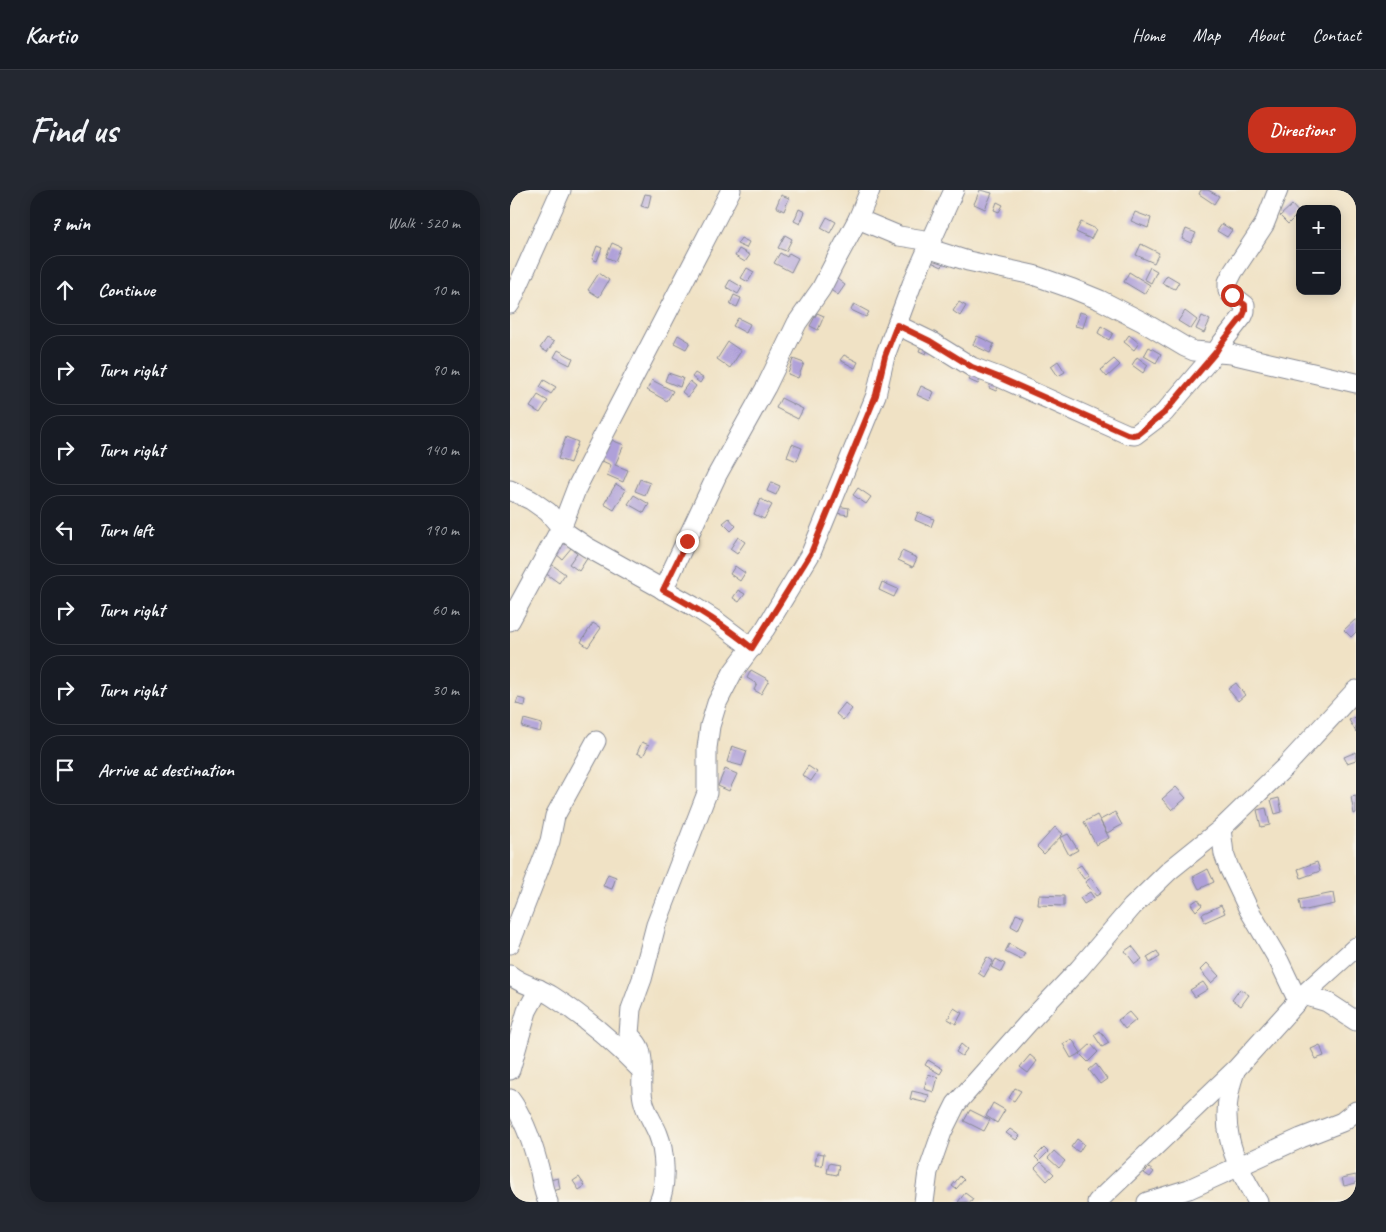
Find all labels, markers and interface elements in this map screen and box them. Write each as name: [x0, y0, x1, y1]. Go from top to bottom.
text: Kartio: [25, 20, 77, 50]
text: Home: [1132, 24, 1165, 46]
text: Map: [1193, 24, 1220, 46]
text: About: [1248, 24, 1284, 46]
text: Contact: [1312, 24, 1361, 46]
button: Directions: [1248, 107, 1356, 153]
text: Find us: [30, 108, 117, 153]
map controls: [1296, 205, 1341, 295]
button: +: [1296, 205, 1341, 250]
text: 7 min: [50, 210, 90, 236]
text: Walk · 520 m: [388, 213, 460, 233]
button: −: [1296, 250, 1341, 295]
icon: ahead: [51, 276, 79, 304]
text: Continue: [98, 278, 155, 302]
text: 10 m: [432, 280, 459, 300]
route start: [1221, 284, 1244, 307]
icon: right: [51, 356, 79, 384]
text: Turn right: [98, 358, 165, 382]
text: 90 m: [432, 360, 459, 380]
icon: right: [51, 436, 79, 464]
text: Turn right: [98, 438, 165, 462]
text: 140 m: [425, 440, 459, 460]
icon: left: [51, 516, 79, 544]
text: Turn left: [98, 518, 153, 542]
text: 190 m: [425, 520, 459, 540]
route end: [676, 530, 699, 553]
icon: right: [51, 596, 79, 624]
text: Turn right: [98, 598, 165, 622]
text: 60 m: [432, 600, 459, 620]
icon: right: [51, 676, 79, 704]
text: Turn right: [98, 678, 165, 702]
text: 30 m: [432, 680, 459, 700]
icon: arrive: [51, 756, 79, 784]
text: Arrive at destination: [98, 758, 234, 782]

